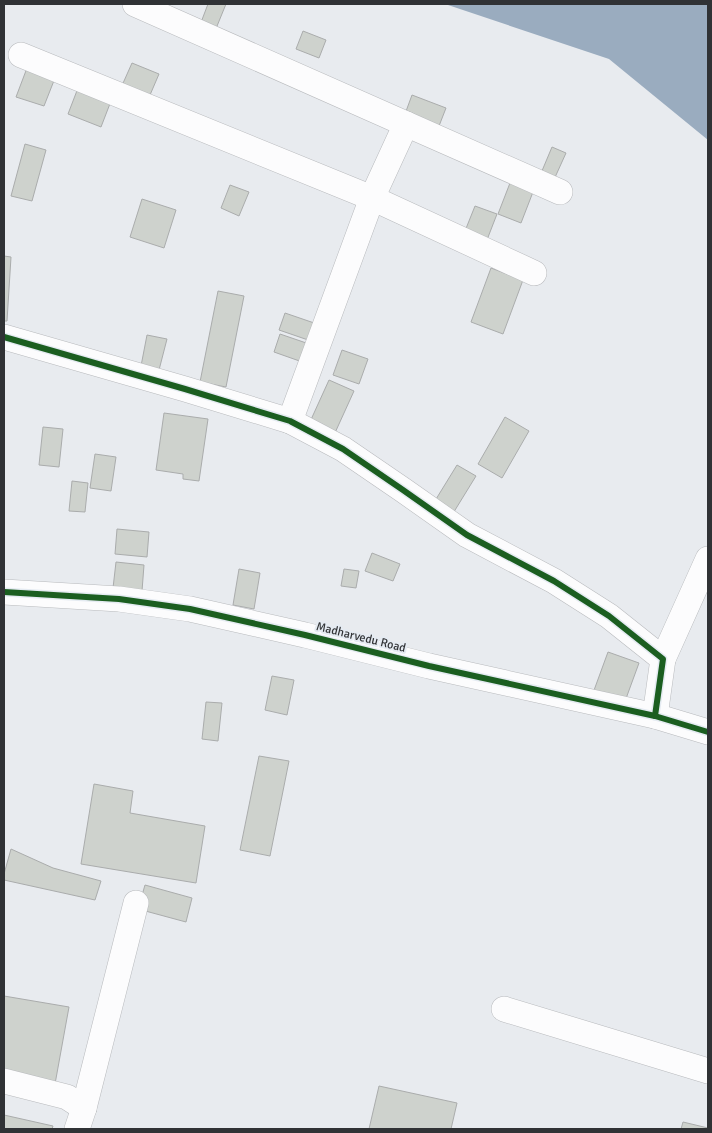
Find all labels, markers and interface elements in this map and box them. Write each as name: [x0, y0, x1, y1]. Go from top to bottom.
street label: Madharvedu Road: [314, 619, 407, 656]

